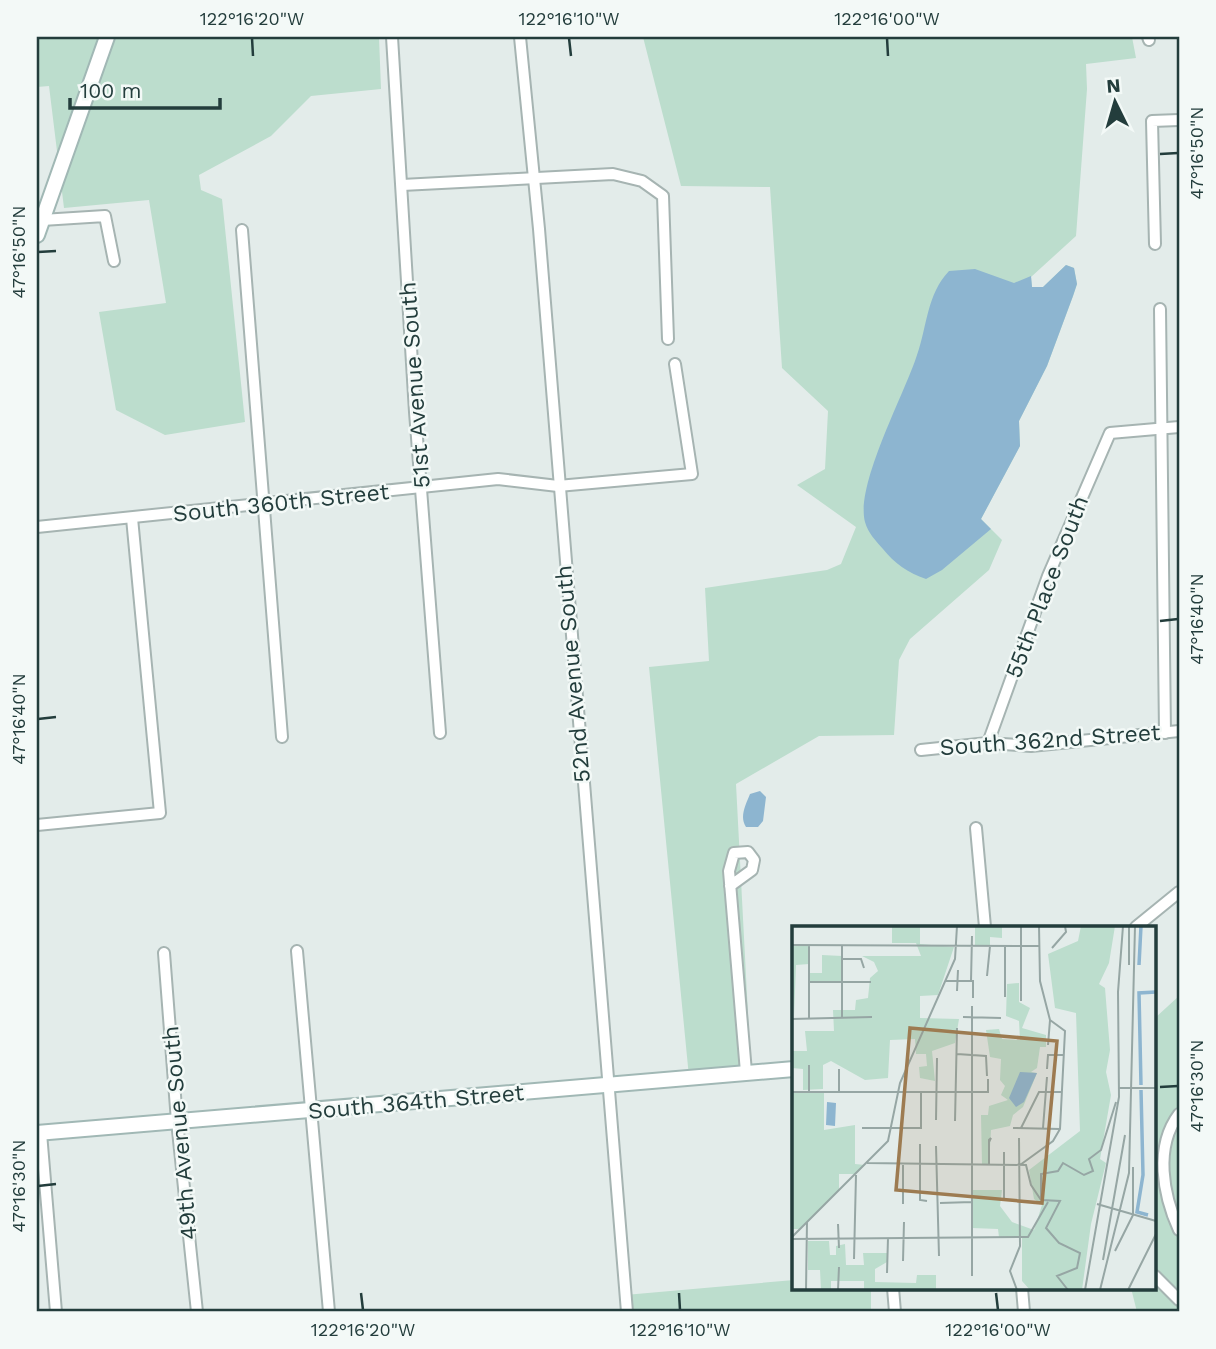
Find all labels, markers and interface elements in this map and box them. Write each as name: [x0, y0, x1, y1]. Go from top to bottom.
text: 122°16'20"W: [200, 8, 304, 29]
text: 122°16'10"W: [518, 8, 620, 29]
text: 122°16'00"W: [834, 8, 940, 29]
scale bar: [70, 66, 220, 110]
north arrow: [1080, 66, 1150, 136]
text: N: [1106, 73, 1122, 98]
text: 100 m: [80, 78, 142, 103]
text: 47°16'50"N: [1186, 107, 1207, 199]
text: 47°16'50"N: [8, 206, 29, 298]
street label: 51st Avenue South: [394, 281, 436, 489]
street label: South 360th Street: [172, 478, 391, 528]
street label: 55th Place South: [1000, 492, 1094, 682]
street label: 52nd Avenue South: [550, 564, 596, 784]
text: 47°16'40"N: [1186, 573, 1207, 665]
text: 47°16'40"N: [8, 673, 29, 765]
street label: South 362nd Street: [939, 719, 1162, 761]
inset map: [792, 926, 1156, 1290]
street label: 49th Avenue South: [157, 1025, 203, 1241]
text: 47°16'30"N: [1186, 1040, 1207, 1132]
street label: South 364th Street: [307, 1079, 526, 1125]
text: 47°16'30"N: [8, 1140, 29, 1232]
text: 122°16'20"W: [311, 1319, 415, 1340]
text: 122°16'10"W: [629, 1319, 731, 1340]
text: 122°16'00"W: [945, 1319, 1051, 1340]

